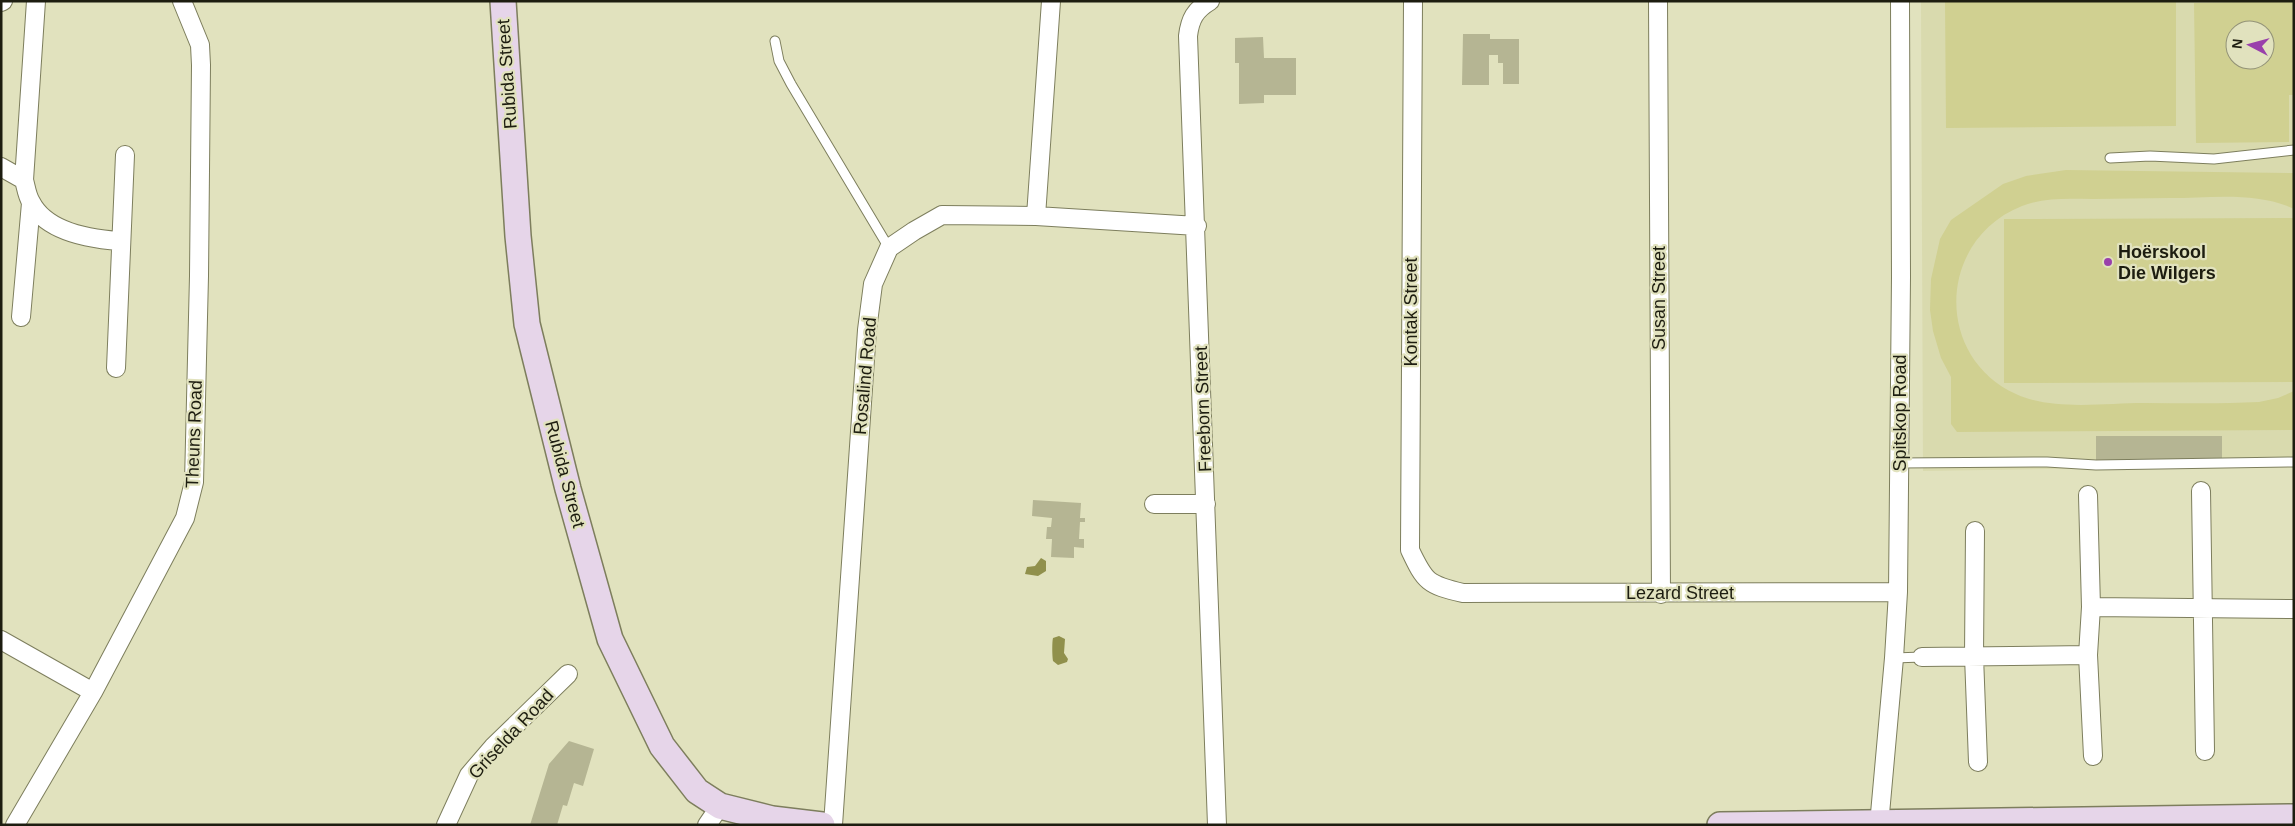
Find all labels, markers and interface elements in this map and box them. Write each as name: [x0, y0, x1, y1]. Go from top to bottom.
street label: Rubida Street: [493, 18, 521, 130]
north arrow: [2225, 20, 2275, 70]
text: N: [2229, 38, 2246, 50]
place label: Hoërskool Die Wilgers: [2118, 242, 2216, 283]
street label: Susan Street: [1649, 246, 1669, 350]
marker: Hoërskool Die Wilgers: [2102, 256, 2114, 268]
street label: Kontak Street: [1401, 257, 1421, 367]
street label: Rosalind Road: [850, 316, 880, 436]
street label: Freeborn Street: [1191, 346, 1215, 472]
street label: Spitskop Road: [1890, 354, 1910, 472]
street label: Theuns Road: [182, 380, 206, 488]
street label: Rubida Street: [541, 418, 589, 530]
street label: Lezard Street: [1626, 583, 1734, 603]
street label: Griselda Road: [464, 685, 558, 783]

